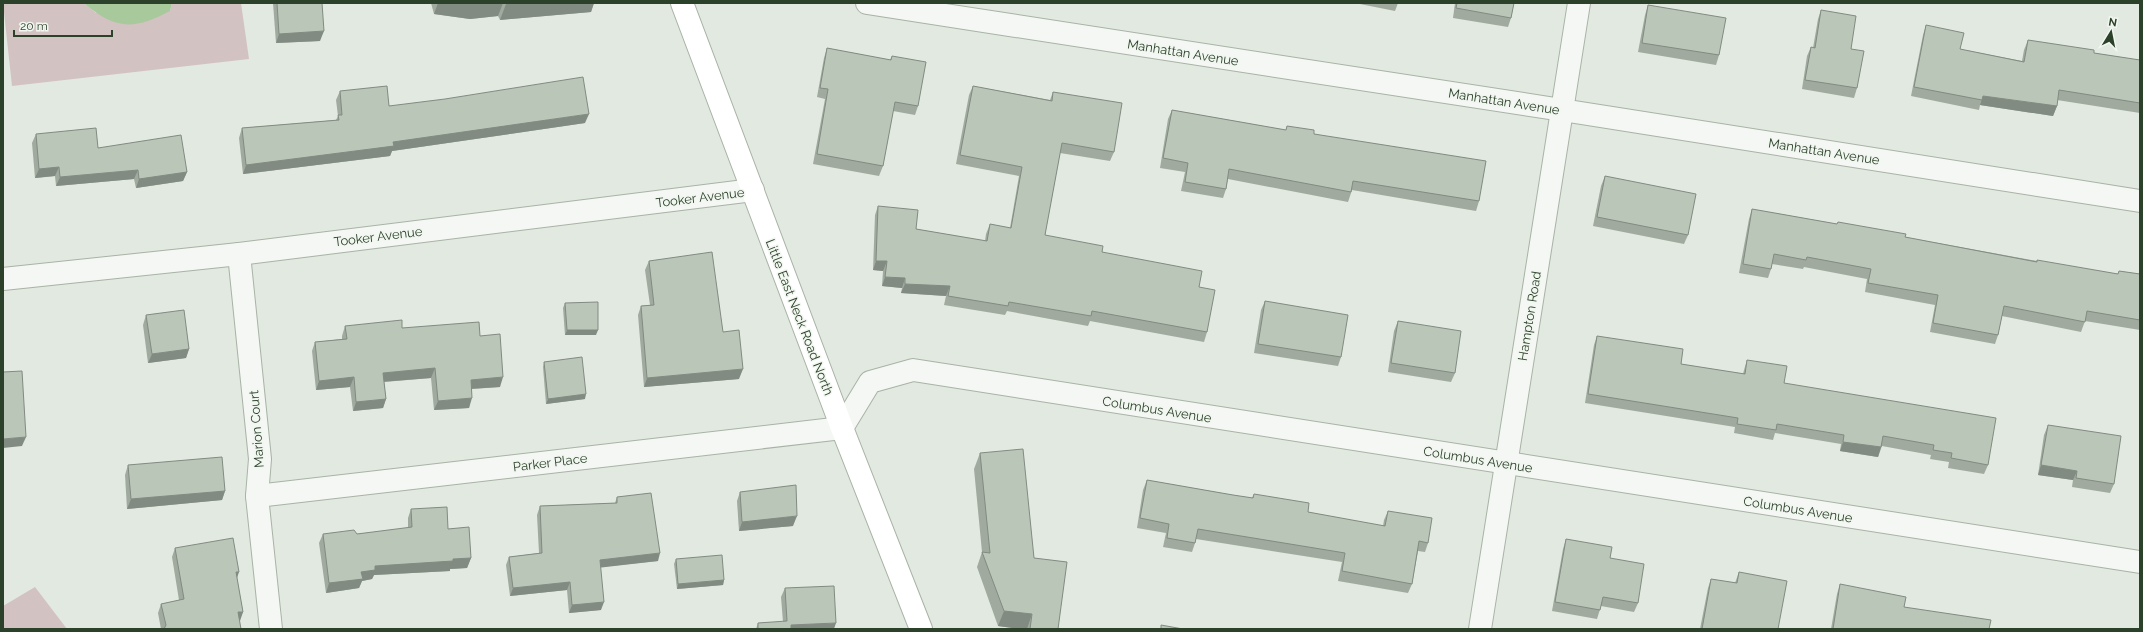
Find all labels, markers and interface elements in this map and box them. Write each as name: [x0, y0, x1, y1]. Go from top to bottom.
scale bar: [14, 12, 112, 38]
north arrow: [2091, 12, 2131, 52]
text: N: [2107, 16, 2118, 30]
text: 20 m: [20, 19, 48, 33]
street label: Manhattan Avenue: [1126, 36, 1240, 69]
street label: Manhattan Avenue: [1447, 85, 1561, 118]
street label: Manhattan Avenue: [1767, 135, 1881, 168]
street label: Tooker Avenue: [655, 185, 745, 210]
street label: Tooker Avenue: [333, 224, 423, 249]
street label: Little East Neck Road North: [763, 237, 836, 397]
street label: Hampton Road: [1515, 270, 1544, 362]
street label: Marion Court: [246, 389, 267, 468]
street label: Columbus Avenue: [1101, 393, 1213, 426]
street label: Columbus Avenue: [1422, 443, 1534, 476]
street label: Parker Place: [512, 450, 588, 474]
street label: Columbus Avenue: [1742, 493, 1854, 526]

